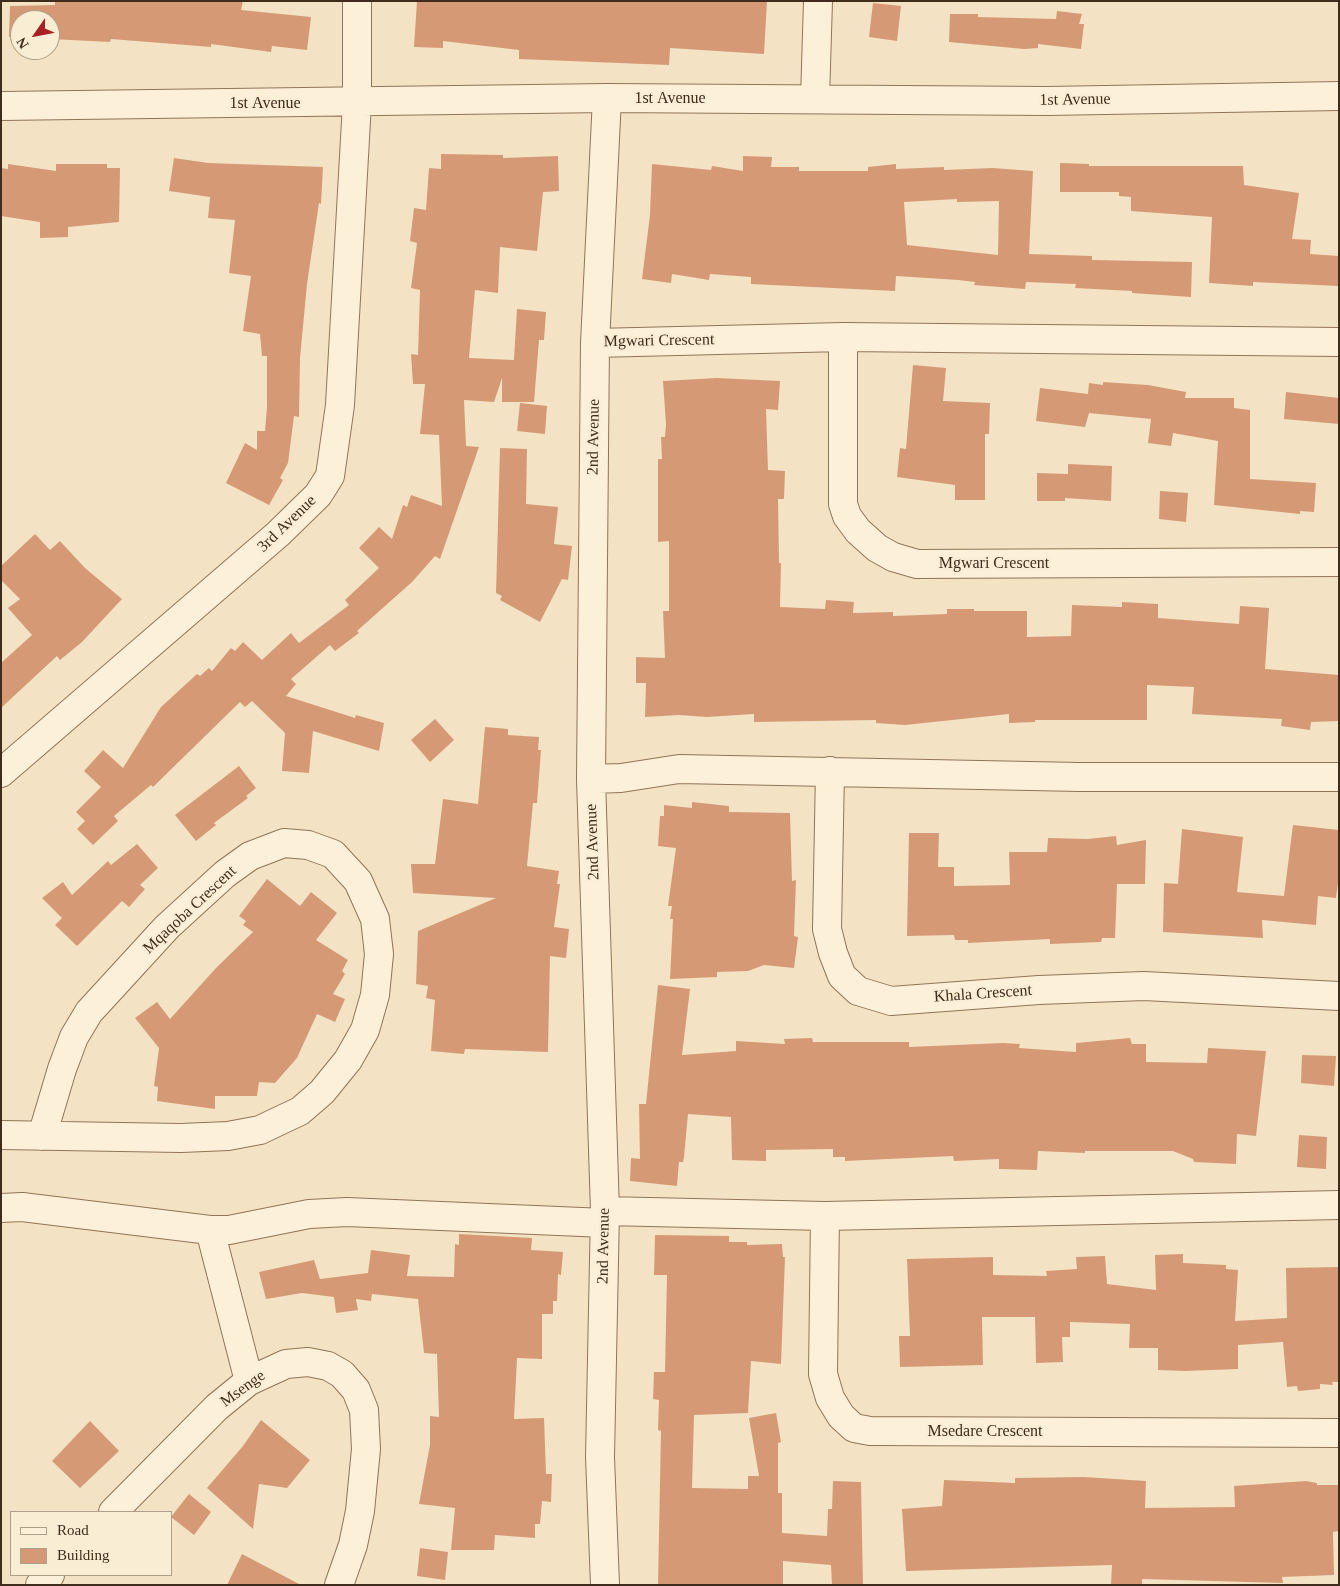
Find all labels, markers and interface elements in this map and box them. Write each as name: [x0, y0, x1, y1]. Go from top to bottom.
north arrow: [10, 10, 60, 60]
text: N: [14, 35, 32, 51]
street label: 1st Avenue: [634, 89, 706, 109]
street label: 1st Avenue: [1039, 90, 1111, 110]
street label: 1st Avenue: [229, 94, 301, 114]
street label: Mgwari Crescent: [604, 330, 714, 352]
street label: 2nd Avenue: [584, 399, 604, 475]
street label: 3rd Avenue: [254, 491, 320, 557]
street label: Mgwari Crescent: [939, 554, 1049, 574]
street label: 2nd Avenue: [582, 803, 604, 881]
street label: Mqaqoba Crescent: [139, 862, 241, 958]
street label: Khala Crescent: [933, 981, 1033, 1007]
street label: 2nd Avenue: [594, 1208, 614, 1284]
street label: Msenge: [217, 1366, 269, 1412]
street label: Msedare Crescent: [927, 1422, 1043, 1442]
legend: [10, 1511, 172, 1576]
text: Road: [57, 1522, 89, 1538]
text: Building: [57, 1547, 110, 1563]

